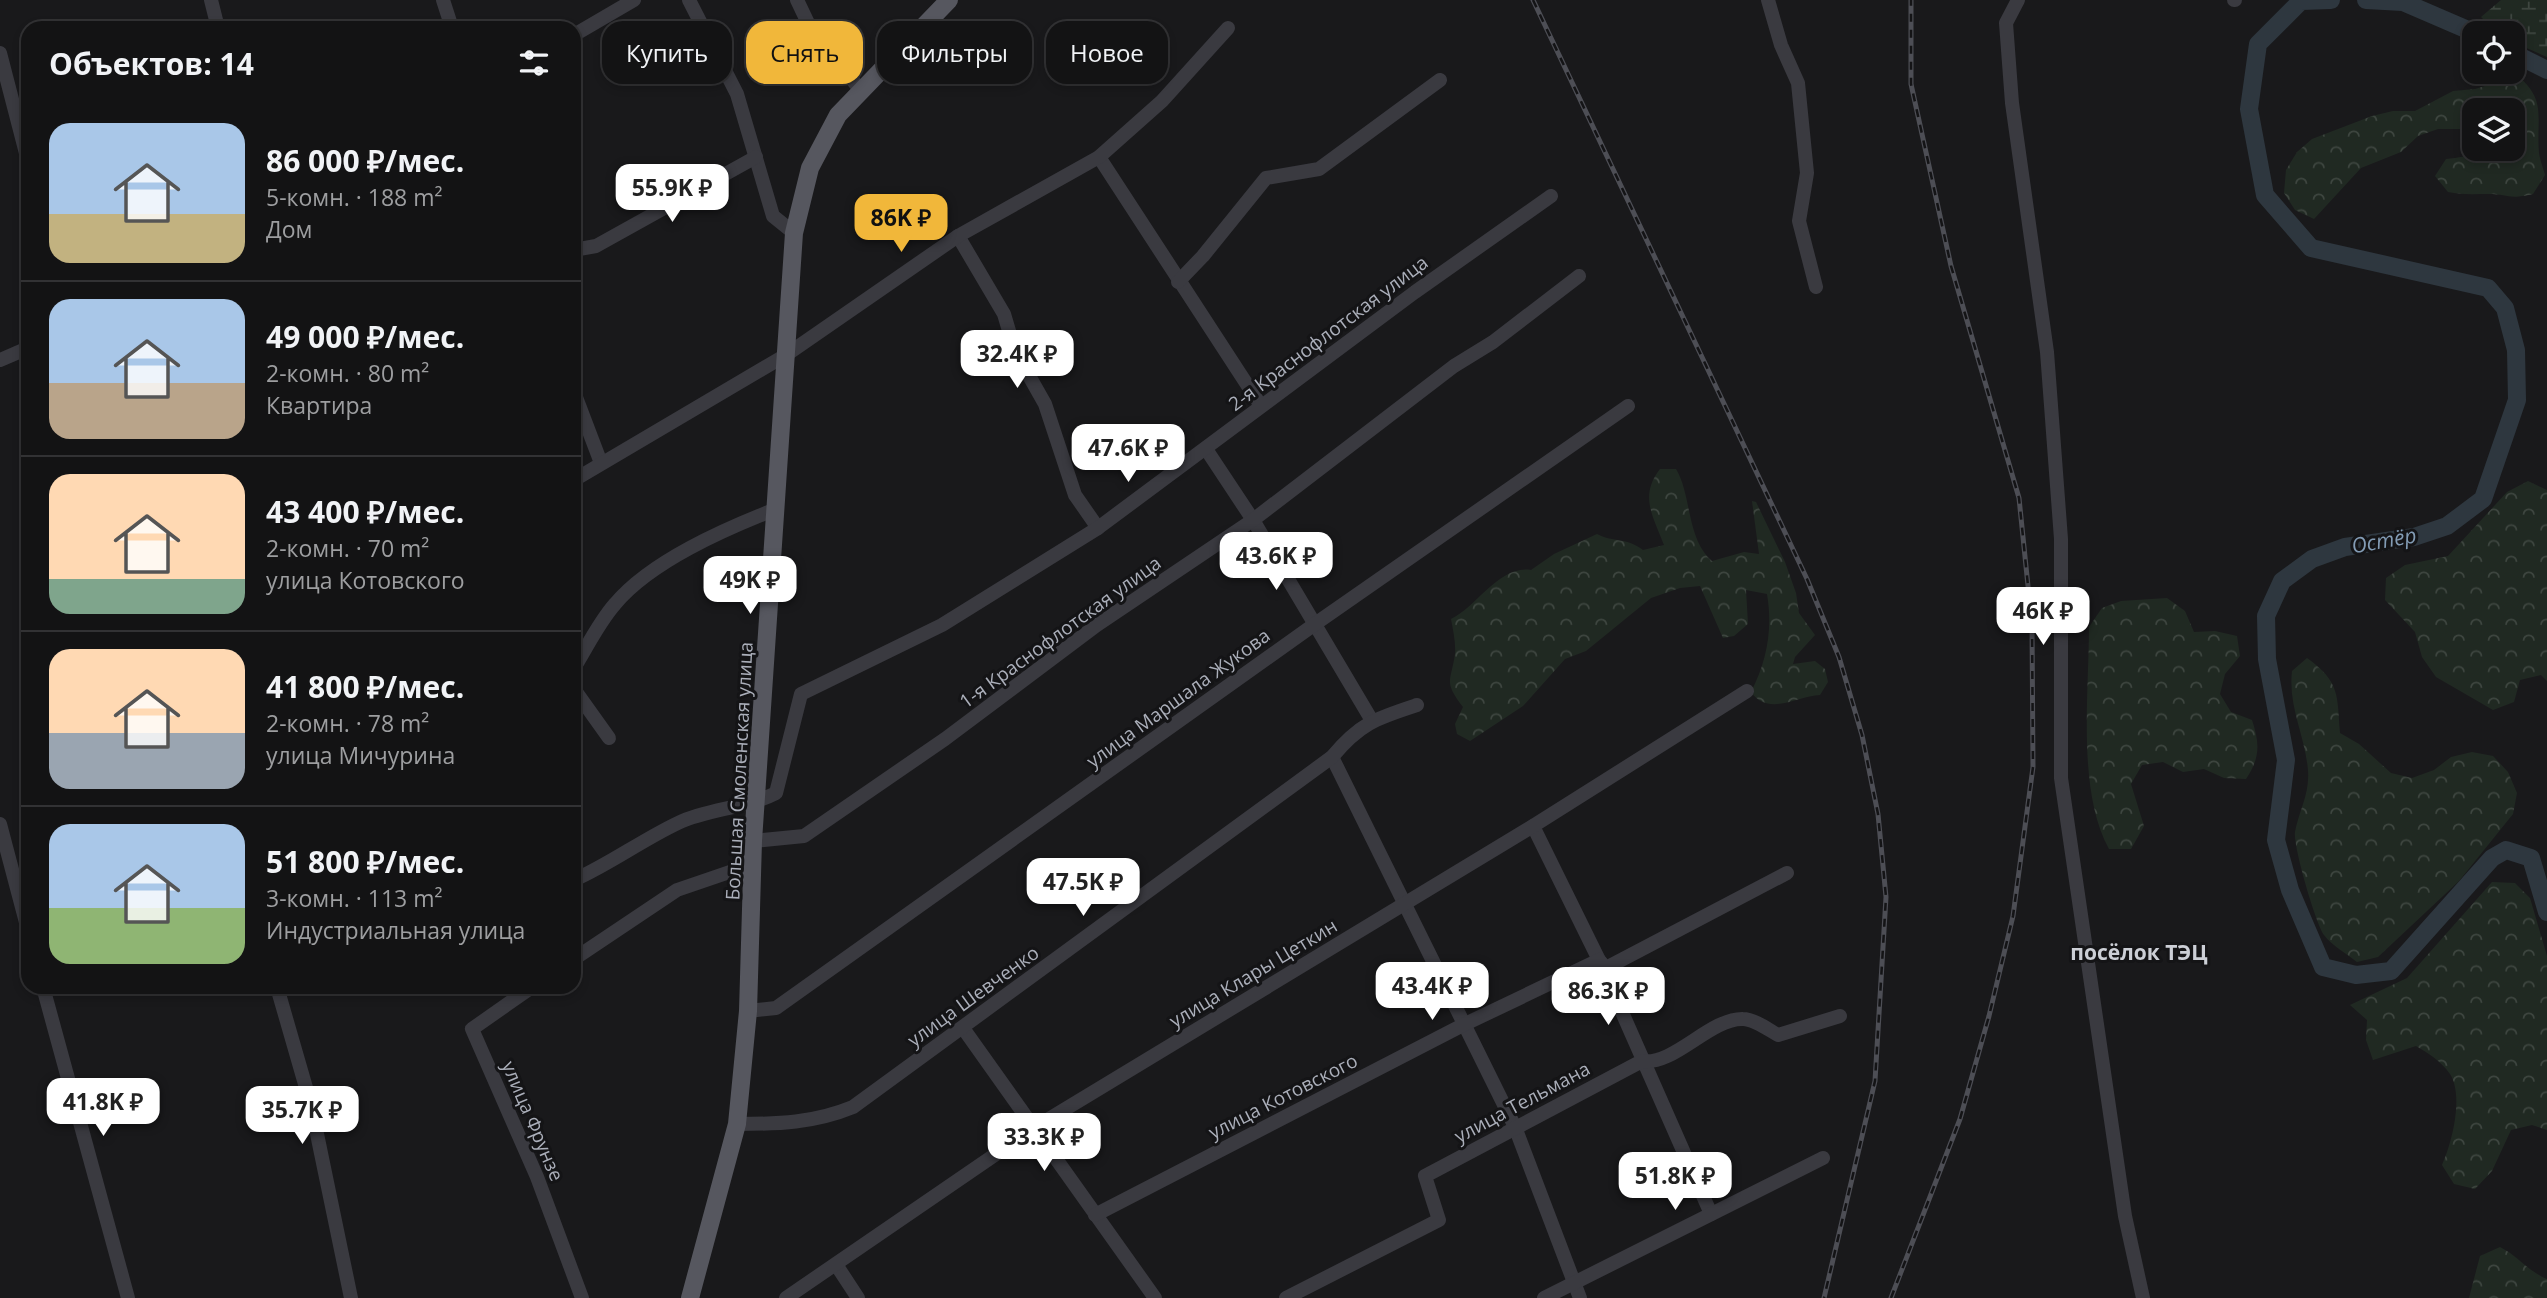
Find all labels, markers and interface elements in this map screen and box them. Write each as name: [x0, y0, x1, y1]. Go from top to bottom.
chip: Купить: [602, 21, 732, 84]
chip: Снять: [746, 21, 863, 84]
chip: Фильтры: [877, 21, 1032, 84]
chip: Новое: [1046, 21, 1168, 84]
map controls: [2462, 21, 2525, 161]
button: locate: [2462, 21, 2525, 84]
text: Объектов: 14: [49, 43, 254, 84]
icon: filters: [515, 44, 553, 82]
button: layers: [2462, 98, 2525, 161]
text: 86 000 ₽/мес.: [266, 140, 464, 181]
icon: home: [105, 151, 189, 235]
pin: 55.9K ₽: [607, 164, 737, 224]
text: 55.9K ₽: [632, 171, 712, 203]
text: 5-комн. · 188 m²: [266, 181, 442, 213]
pin: 86K ₽: [852, 194, 950, 254]
text: 86K ₽: [871, 201, 931, 233]
text: Дом: [266, 213, 312, 245]
street label: 2-я Краснофлотская улица: [1223, 249, 1433, 417]
text: 49 000 ₽/мес.: [266, 316, 464, 357]
icon: home: [105, 327, 189, 411]
pin: 32.4K ₽: [952, 330, 1082, 390]
text: 32.4K ₽: [977, 337, 1057, 369]
text: 2-комн. · 80 m²: [266, 357, 429, 389]
text: Квартира: [266, 389, 372, 421]
pin: 47.6K ₽: [1063, 424, 1193, 484]
text: 47.6K ₽: [1088, 431, 1168, 463]
text: 43 400 ₽/мес.: [266, 491, 464, 532]
icon: home: [105, 502, 189, 586]
water label: Остёр: [2349, 521, 2419, 559]
text: 2-комн. · 70 m²: [266, 532, 429, 564]
pin: 43.6K ₽: [1211, 532, 1341, 592]
text: 43.6K ₽: [1236, 539, 1316, 571]
street label: 1-я Краснофлотская улица: [954, 550, 1166, 714]
pin: 49K ₽: [701, 556, 799, 616]
text: 49K ₽: [720, 563, 780, 595]
text: улица Котовского: [266, 564, 465, 596]
pin: 46K ₽: [1994, 588, 2092, 647]
text: 46K ₽: [2013, 594, 2073, 626]
street label: улица Маршала Жукова: [1081, 622, 1275, 774]
street label: Большая Смоленская улица: [719, 641, 759, 901]
text: 41 800 ₽/мес.: [266, 666, 464, 707]
icon: home: [105, 677, 189, 761]
text: 2-комн. · 78 m²: [266, 707, 429, 739]
text: улица Мичурина: [266, 739, 455, 771]
text: 51 800 ₽/мес.: [266, 841, 464, 882]
icon: home: [105, 852, 189, 936]
pin: 47.5K ₽: [1018, 858, 1148, 918]
text: 47.5K ₽: [1043, 865, 1123, 897]
text: 3-комн. · 113 m²: [266, 882, 442, 914]
street label: улица Клары Цеткин: [1164, 913, 1342, 1033]
text: Индустриальная улица: [266, 914, 525, 946]
district label: посёлок ТЭЦ: [2070, 938, 2208, 966]
street label: улица Шевченко: [902, 939, 1044, 1053]
pin: 43.4K ₽: [1367, 962, 1497, 1022]
pin: 86.3K ₽: [1543, 968, 1673, 1027]
text: 43.4K ₽: [1392, 969, 1472, 1001]
text: 86.3K ₽: [1568, 974, 1648, 1006]
street label: улица Котовского: [1204, 1047, 1362, 1145]
street label: улица Тельмана: [1450, 1055, 1594, 1149]
street label: улица Фрунзе: [496, 1057, 570, 1185]
pin: 41.8K ₽: [38, 1078, 168, 1138]
text: 41.8K ₽: [63, 1085, 143, 1117]
pin: 35.7K ₽: [237, 1086, 367, 1146]
text: 35.7K ₽: [262, 1093, 342, 1125]
pin: 33.3K ₽: [979, 1114, 1109, 1173]
text: 33.3K ₽: [1004, 1120, 1084, 1152]
pin: 51.8K ₽: [1610, 1152, 1740, 1212]
text: 51.8K ₽: [1635, 1159, 1715, 1191]

